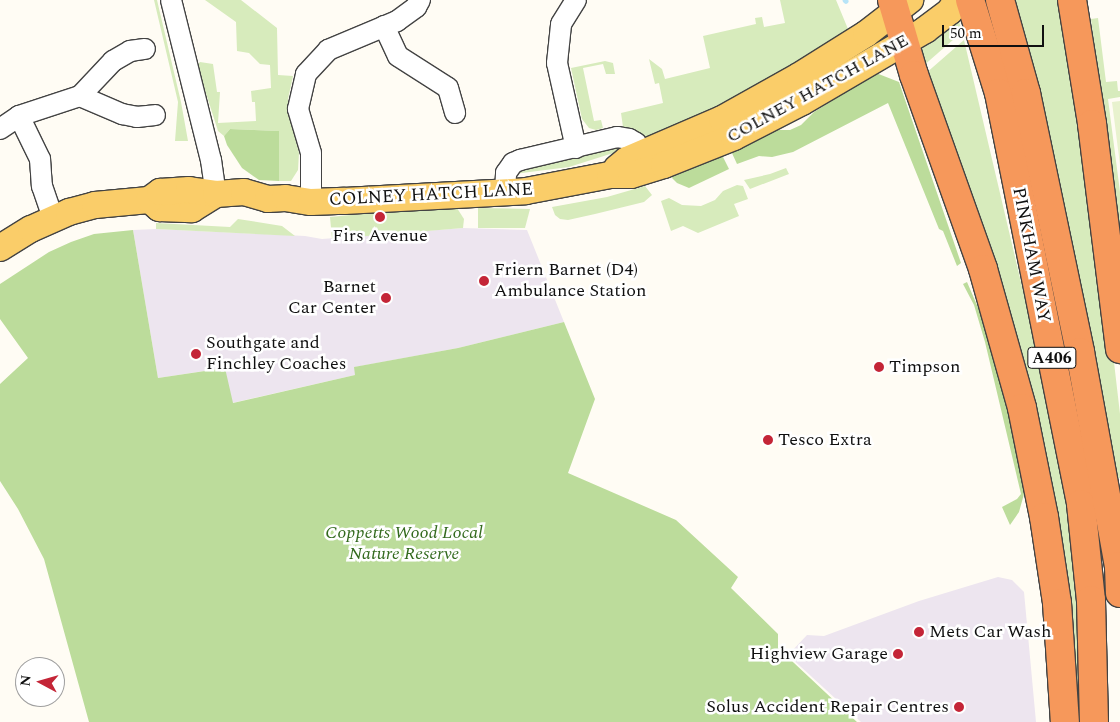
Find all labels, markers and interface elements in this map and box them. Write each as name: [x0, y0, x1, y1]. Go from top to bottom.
scale bar: [945, 15, 1048, 47]
text: 50 m: [950, 22, 982, 45]
street label: COLNEY HATCH LANE: [723, 30, 913, 148]
street label: COLNEY HATCH LANE: [328, 179, 534, 211]
street label: PINKHAM WAY: [1007, 185, 1055, 325]
marker: Firs Avenue: [374, 211, 386, 223]
place label: Firs Avenue: [332, 225, 428, 247]
place label: Friern Barnet (D4) Ambulance Station: [494, 260, 646, 302]
marker: Friern Barnet (D4) Ambulance Station: [478, 275, 490, 287]
place label: Barnet Car Center: [288, 277, 376, 320]
marker: Barnet Car Center: [380, 292, 392, 304]
place label: Southgate and Finchley Coaches: [206, 333, 346, 376]
road number: A406: [1027, 344, 1077, 372]
marker: Southgate and Finchley Coaches: [190, 348, 202, 360]
place label: Timpson: [889, 356, 960, 378]
marker: Timpson: [873, 361, 885, 373]
place label: Tesco Extra: [778, 429, 872, 451]
marker: Tesco Extra: [762, 434, 774, 446]
park label: Coppetts Wood Local Nature Reserve: [325, 523, 483, 566]
place label: Mets Car Wash: [929, 621, 1051, 643]
marker: Mets Car Wash: [913, 626, 925, 638]
place label: Highview Garage: [750, 643, 888, 665]
marker: Highview Garage: [892, 648, 904, 660]
north arrow: [15, 657, 65, 707]
text: N: [15, 674, 37, 687]
place label: Solus Accident Repair Centres: [706, 696, 949, 718]
marker: Solus Accident Repair Centres: [953, 701, 965, 713]

